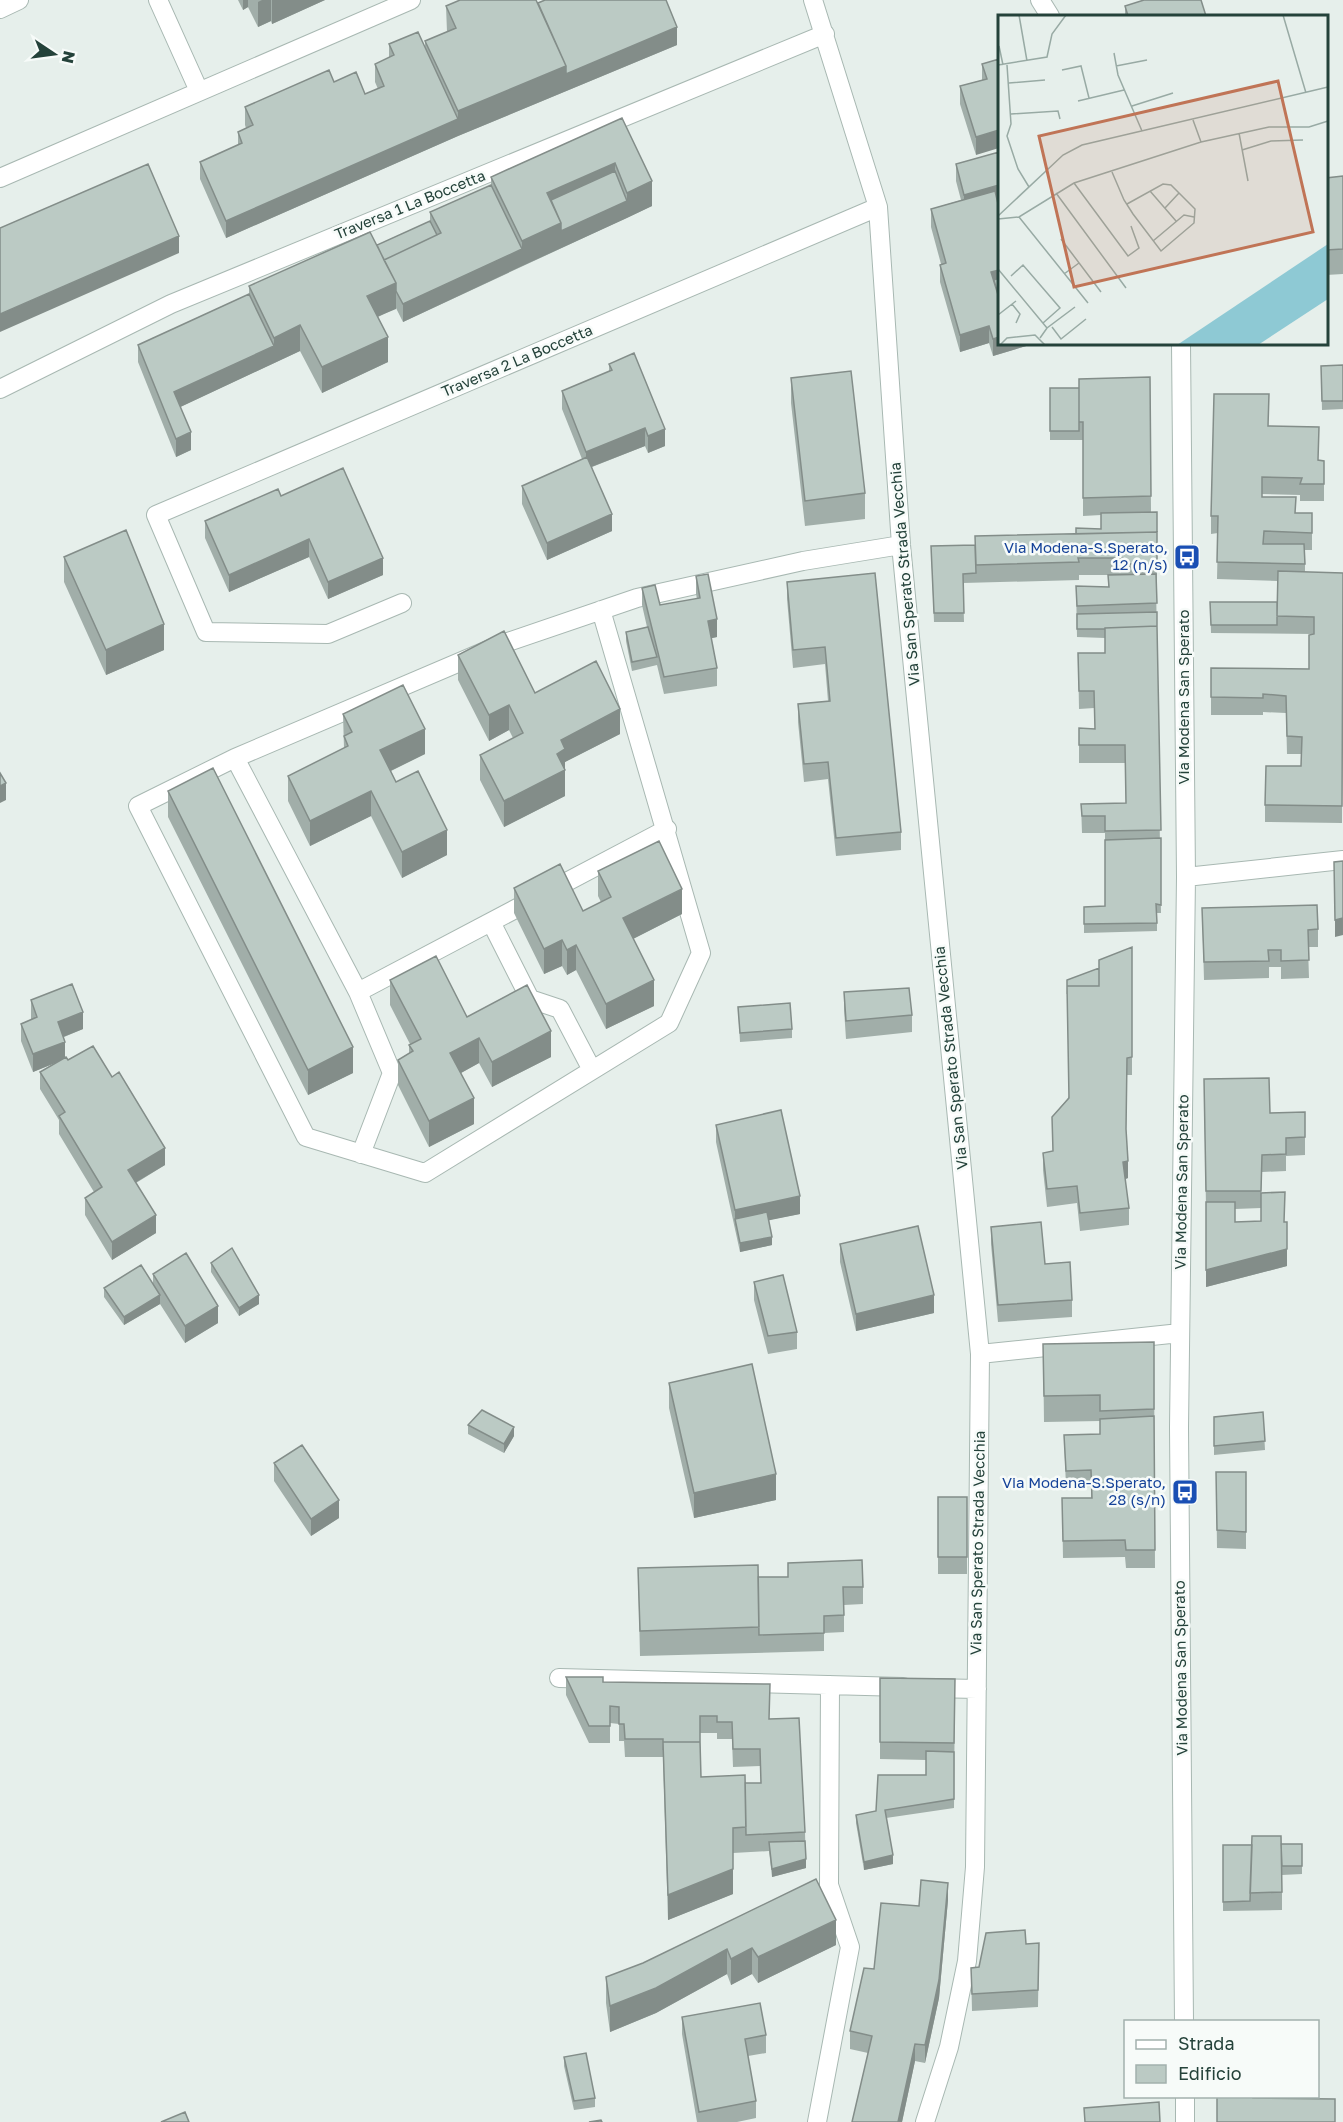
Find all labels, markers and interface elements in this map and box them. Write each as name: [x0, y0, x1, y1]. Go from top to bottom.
inset map: [998, 15, 1328, 345]
north arrow: [24, 24, 84, 84]
text: N: [58, 49, 80, 66]
street label: Traversa 1 La Boccetta: [332, 166, 488, 243]
street label: Traversa 2 La Boccetta: [438, 320, 595, 400]
street label: Via San Sperato Strada Vecchia: [885, 461, 923, 687]
place label: Via Modena-S.Sperato, 12 (n/s): [1004, 538, 1168, 573]
bus stop icon: Via Modena-S.Sperato, 12 (n/s): [1172, 542, 1202, 572]
street label: Via Modena San Sperato: [1174, 609, 1192, 785]
street label: Via San Sperato Strada Vecchia: [929, 946, 971, 1171]
street label: Via Modena San Sperato: [1170, 1094, 1192, 1270]
street label: Via San Sperato Strada Vecchia: [966, 1431, 988, 1655]
place label: Via Modena-S.Sperato, 28 (s/n): [1002, 1473, 1166, 1508]
bus stop icon: Via Modena-S.Sperato, 28 (s/n): [1170, 1477, 1200, 1507]
street label: Via Modena San Sperato: [1169, 1580, 1191, 1756]
legend: [1124, 2020, 1319, 2098]
text: Strada: [1178, 2032, 1235, 2054]
text: Edificio: [1178, 2062, 1242, 2084]

